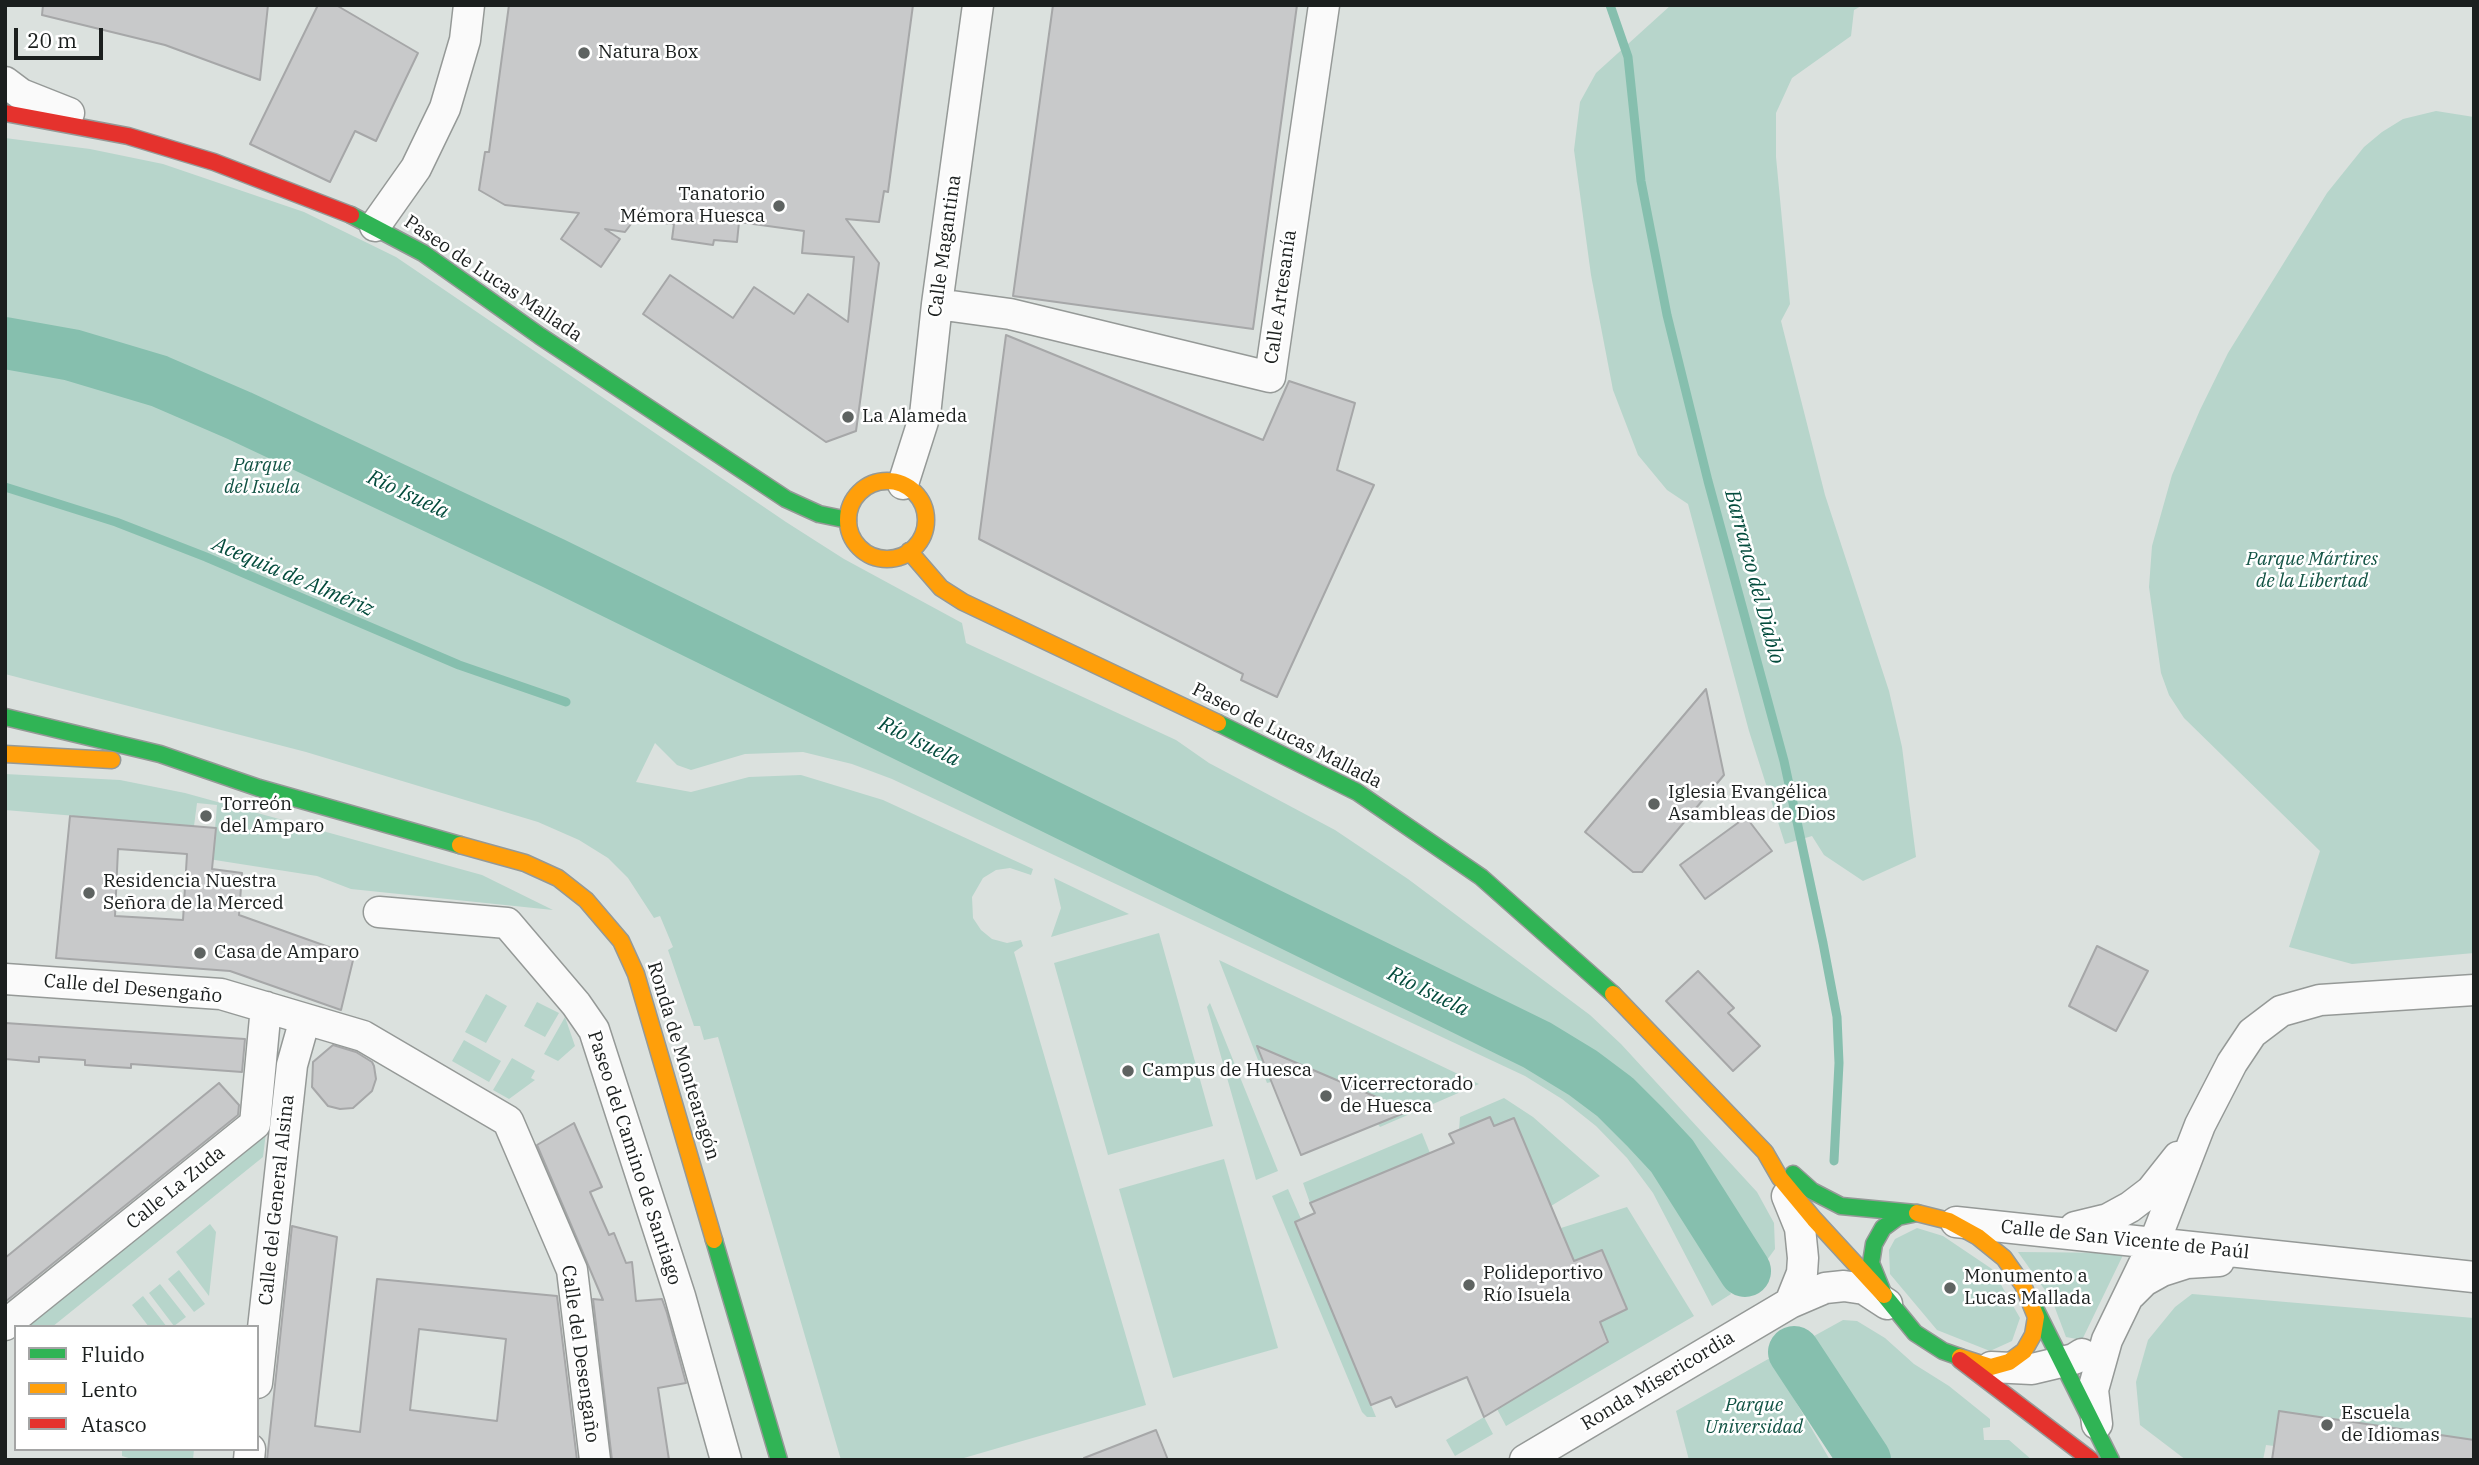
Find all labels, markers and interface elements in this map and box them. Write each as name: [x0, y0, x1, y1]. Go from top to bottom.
scale bar: [18, 14, 107, 58]
text: 20 m: [27, 26, 77, 54]
place label: Natura Box: [598, 42, 698, 64]
marker: Natura Box: [576, 45, 592, 61]
street label: Calle Magantina: [924, 173, 966, 319]
place label: Tanatorio Mémora Huesca: [620, 184, 765, 228]
marker: Tanatorio Mémora Huesca: [771, 198, 787, 214]
street label: Paseo de Lucas Mallada: [400, 211, 586, 347]
street label: Calle Artesanía: [1260, 228, 1302, 366]
place label: La Alameda: [862, 406, 967, 428]
marker: La Alameda: [840, 409, 856, 425]
park label: Parque del Isuela: [224, 455, 300, 499]
water label: Río Isuela: [363, 465, 453, 525]
water label: Barranco del Diablo: [1719, 487, 1789, 667]
water label: Acequia de Almériz: [209, 532, 377, 622]
park label: Parque Mártires de la Libertad: [2246, 549, 2378, 593]
street label: Paseo de Lucas Mallada: [1188, 678, 1386, 794]
water label: Río Isuela: [874, 712, 964, 772]
place label: Iglesia Evangélica Asambleas de Dios: [1668, 782, 1836, 826]
place label: Torreón del Amparo: [220, 794, 324, 838]
marker: Iglesia Evangélica Asambleas de Dios: [1646, 796, 1662, 812]
marker: Torreón del Amparo: [198, 808, 214, 824]
place label: Residencia Nuestra Señora de la Merced: [103, 871, 284, 915]
marker: Residencia Nuestra Señora de la Merced: [81, 885, 97, 901]
place label: Casa de Amparo: [214, 942, 359, 964]
marker: Casa de Amparo: [192, 945, 208, 961]
street label: Ronda de Montearagón: [642, 959, 724, 1163]
water label: Río Isuela: [1383, 962, 1473, 1022]
street label: Calle del Desengaño: [43, 970, 223, 1008]
street label: Paseo del Camino de Santiago: [582, 1028, 686, 1288]
place label: Campus de Huesca: [1142, 1060, 1312, 1082]
marker: Campus de Huesca: [1120, 1063, 1136, 1079]
place label: Vicerrectorado de Huesca: [1340, 1074, 1473, 1118]
marker: Vicerrectorado de Huesca: [1318, 1088, 1334, 1104]
street label: Calle del General Alsina: [255, 1094, 299, 1306]
street label: Calle La Zuda: [122, 1141, 230, 1235]
street label: Calle de San Vicente de Paúl: [2000, 1216, 2250, 1264]
place label: Polideportivo Río Isuela: [1483, 1263, 1603, 1307]
street label: Calle del Desengaño: [556, 1264, 604, 1444]
place label: Monumento a Lucas Mallada: [1964, 1266, 2091, 1310]
marker: Polideportivo Río Isuela: [1461, 1277, 1477, 1293]
marker: Monumento a Lucas Mallada: [1942, 1280, 1958, 1296]
legend: [14, 1325, 259, 1451]
street label: Ronda Misericordia: [1577, 1326, 1739, 1436]
text: Fluido: [81, 1340, 145, 1368]
text: Lento: [81, 1375, 137, 1403]
park label: Parque Universidad: [1705, 1395, 1803, 1439]
place label: Escuela de Idiomas: [2341, 1403, 2440, 1447]
text: Atasco: [81, 1410, 147, 1438]
marker: Escuela de Idiomas: [2319, 1417, 2335, 1433]

